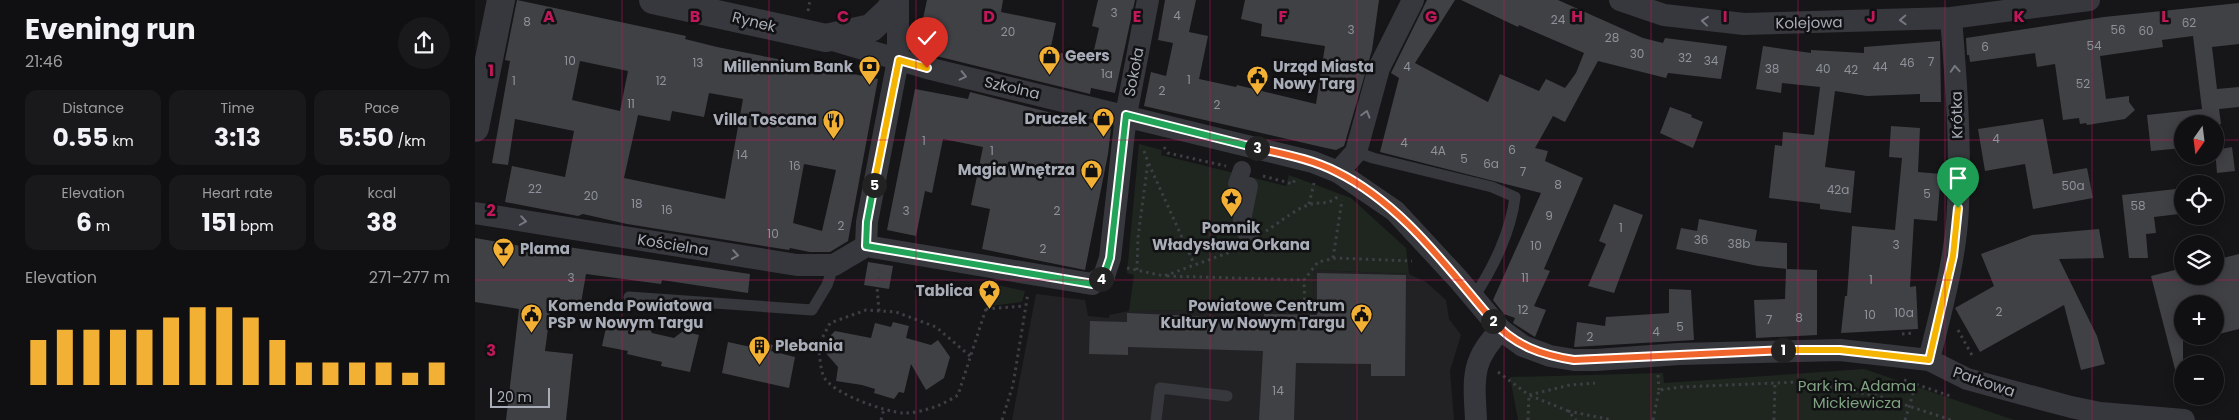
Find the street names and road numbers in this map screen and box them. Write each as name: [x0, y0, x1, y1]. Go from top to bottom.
street label: Rynek: [730, 6, 778, 37]
street label: Kolejowa: [1775, 11, 1843, 34]
street label: Sokoła: [1118, 46, 1149, 98]
street label: Szkolna: [982, 71, 1042, 104]
street label: Krótka: [1946, 91, 1967, 139]
street label: Kościelna: [636, 229, 710, 261]
street label: Parkowa: [1950, 361, 2018, 402]

